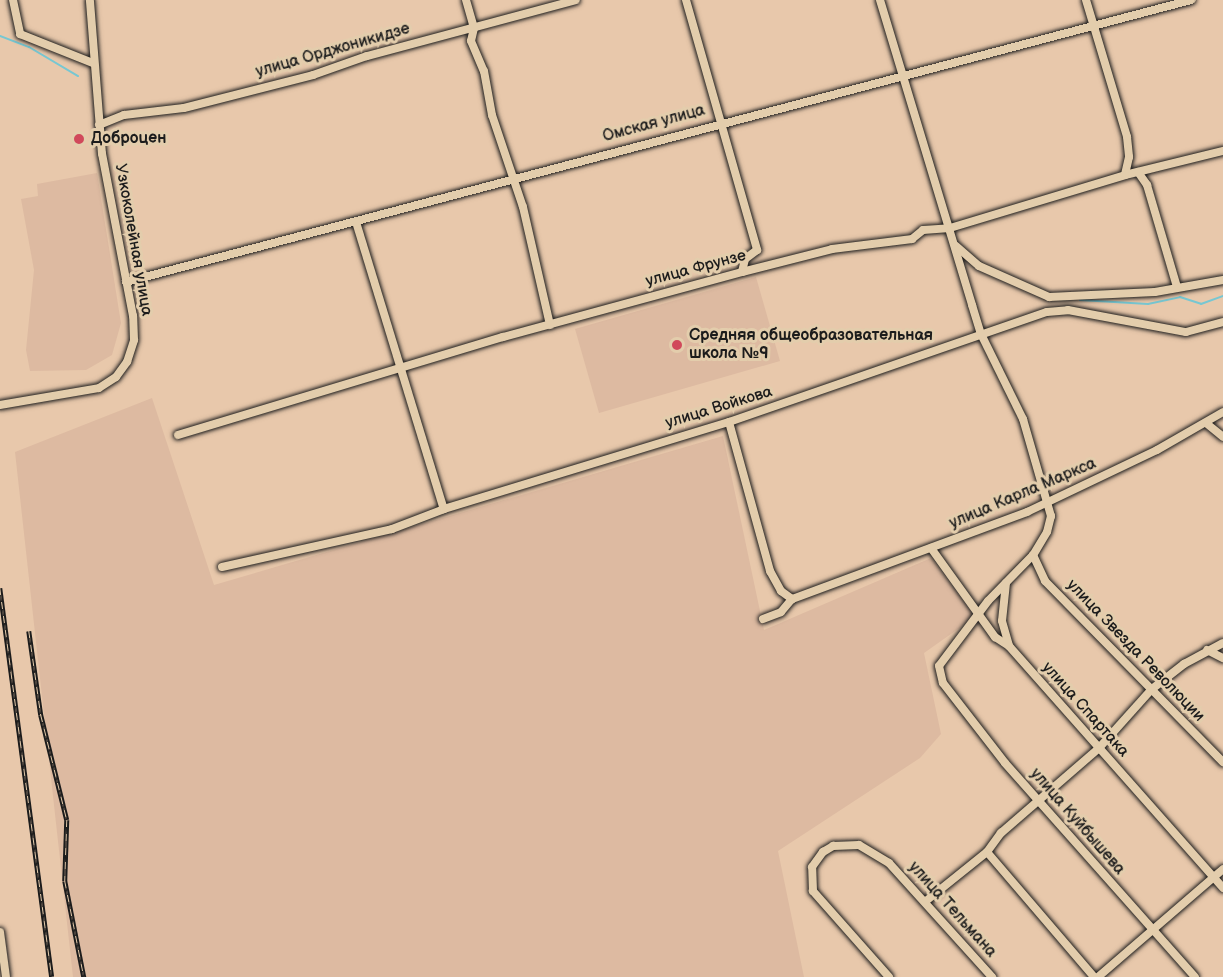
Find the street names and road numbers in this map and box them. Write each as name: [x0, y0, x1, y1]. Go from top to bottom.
street label: улица Орджоникидзе: [254, 20, 412, 82]
street label: Омская улица: [601, 101, 707, 147]
street label: Узкоколейная улица: [110, 162, 156, 318]
street label: улица Фрунзе: [644, 246, 748, 292]
street label: улица Войкова: [663, 383, 775, 433]
street label: улица Карла Маркса: [947, 454, 1099, 534]
street label: улица Звезда Революции: [1062, 576, 1208, 726]
street label: улица Спартака: [1037, 659, 1133, 761]
street label: улица Куйбышева: [1026, 765, 1128, 879]
street label: улица Тельмана: [904, 858, 1000, 962]

